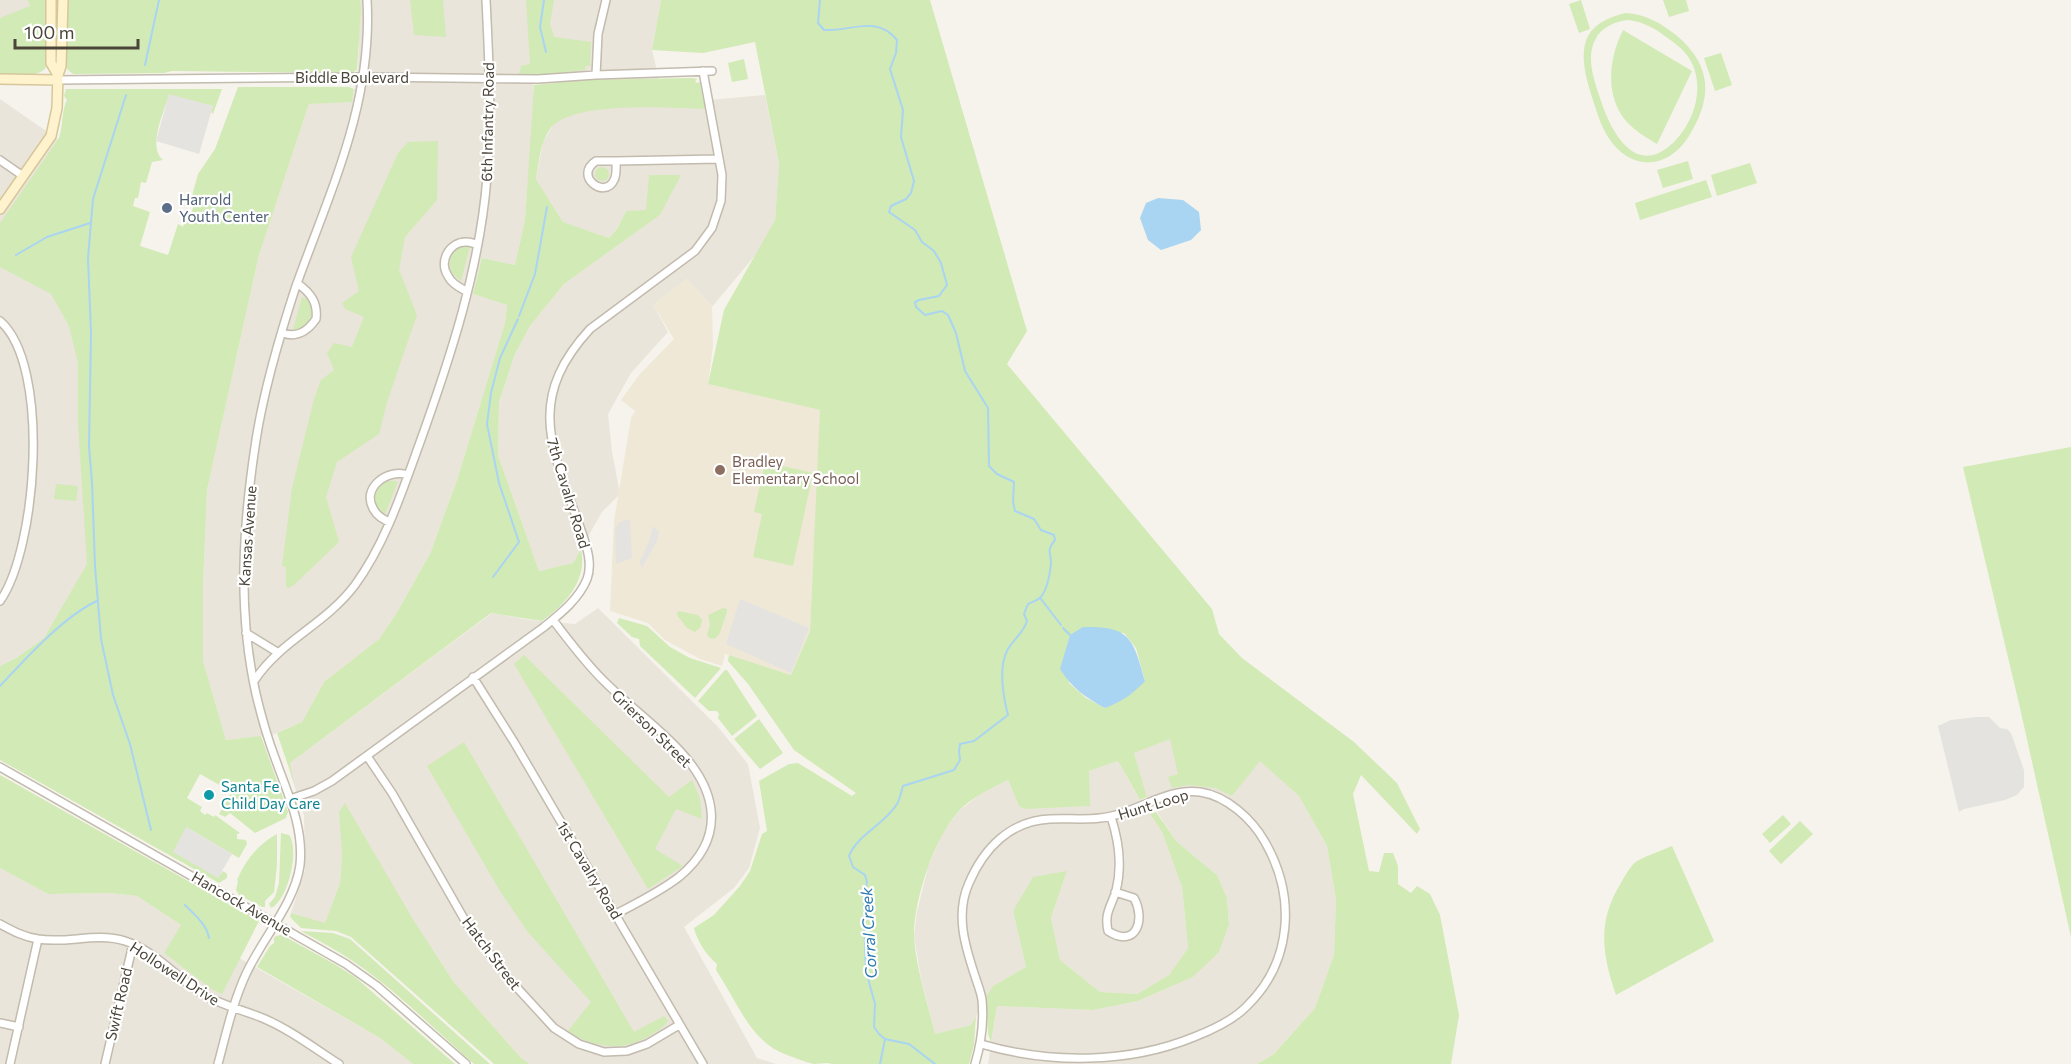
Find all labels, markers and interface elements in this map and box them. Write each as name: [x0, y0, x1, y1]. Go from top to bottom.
scale bar: [15, 12, 138, 50]
text: 100 m: [24, 21, 74, 43]
street label: 6th Infantry Road: [477, 62, 497, 182]
street label: Biddle Boulevard: [295, 68, 409, 86]
place label: Harrold Youth Center: [179, 190, 269, 225]
marker: Harrold Youth Center: [160, 201, 174, 215]
street label: 7th Cavalry Road: [544, 436, 594, 550]
place label: Bradley Elementary School: [732, 452, 859, 487]
marker: Bradley Elementary School: [713, 463, 727, 477]
street label: Kansas Avenue: [235, 485, 260, 587]
street label: Grierson Street: [608, 685, 696, 771]
place label: Santa Fe Child Day Care: [221, 777, 320, 812]
street label: Hunt Loop: [1116, 785, 1190, 823]
marker: Santa Fe Child Day Care: [202, 788, 216, 802]
street label: 1st Cavalry Road: [554, 818, 626, 922]
street label: Hancock Avenue: [189, 867, 295, 939]
water label: Corral Creek: [856, 887, 880, 979]
street label: Hatch Street: [459, 913, 525, 993]
street label: Hollowell Drive: [127, 937, 223, 1009]
street label: Swift Road: [101, 966, 135, 1042]

